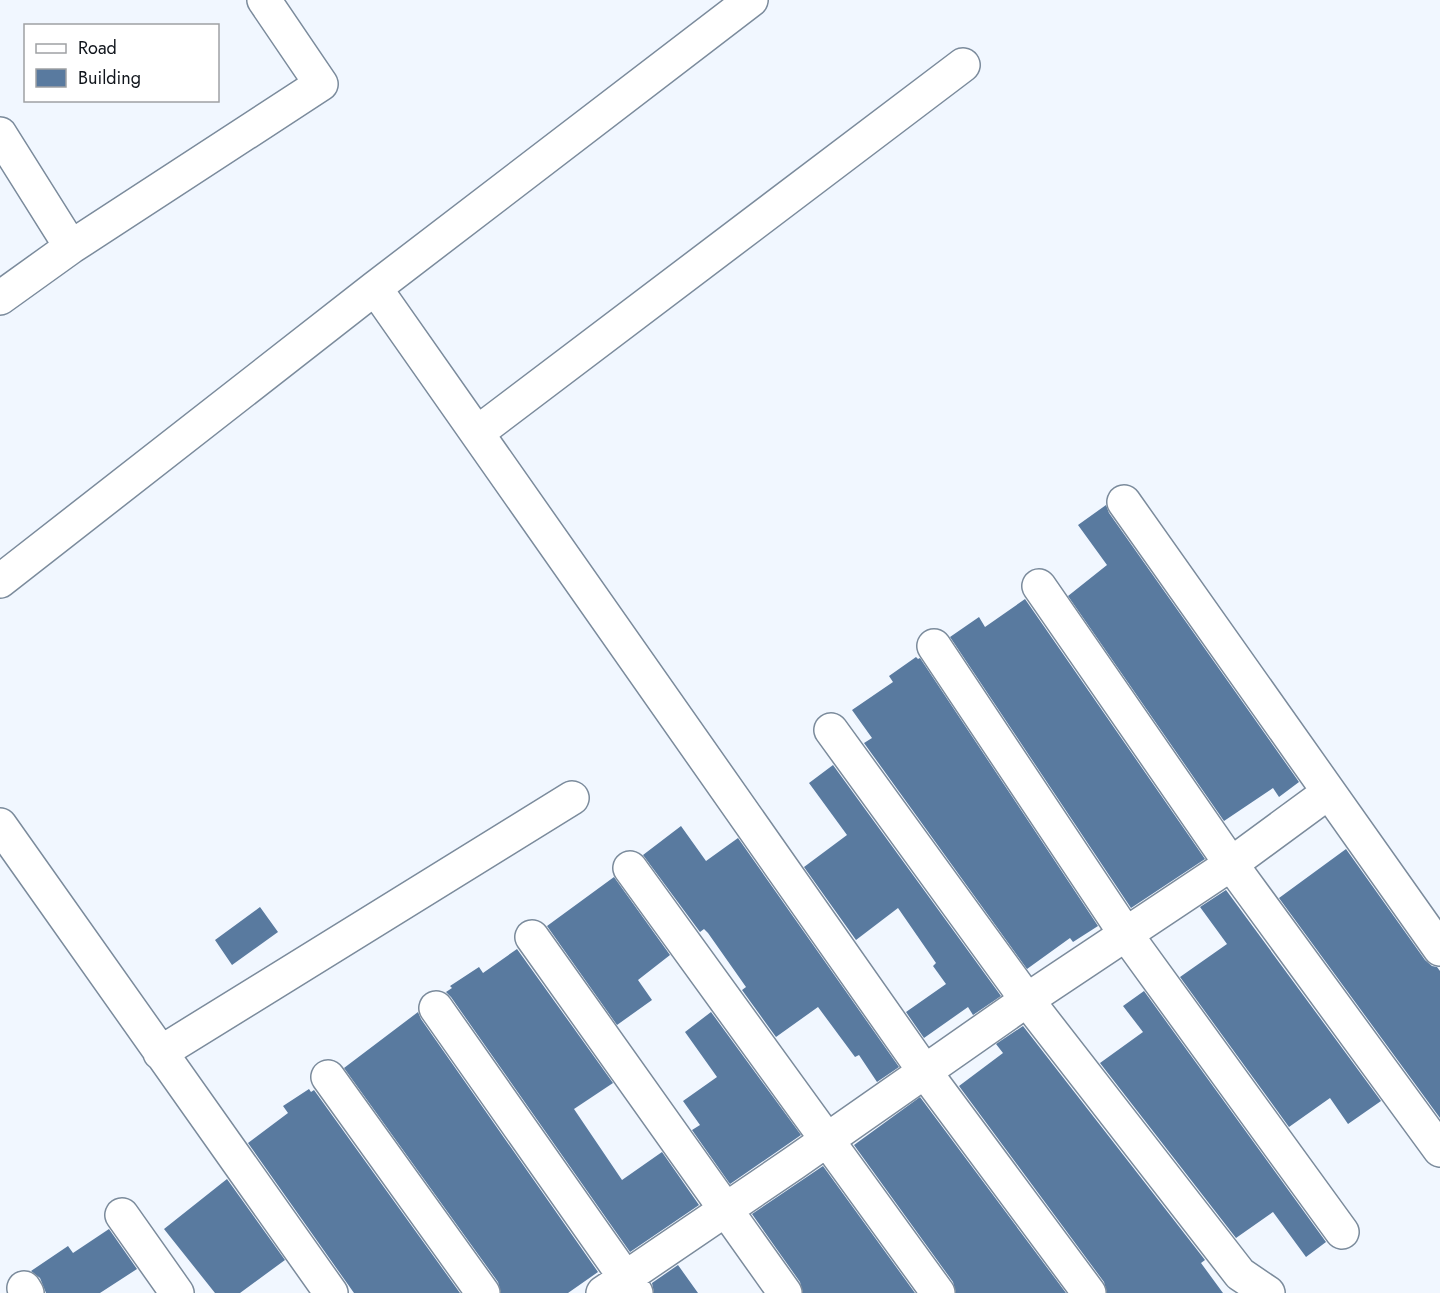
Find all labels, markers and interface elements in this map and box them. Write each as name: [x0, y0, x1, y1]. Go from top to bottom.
legend: [24, 24, 219, 102]
text: Road: [78, 35, 117, 61]
text: Building: [78, 65, 141, 91]

